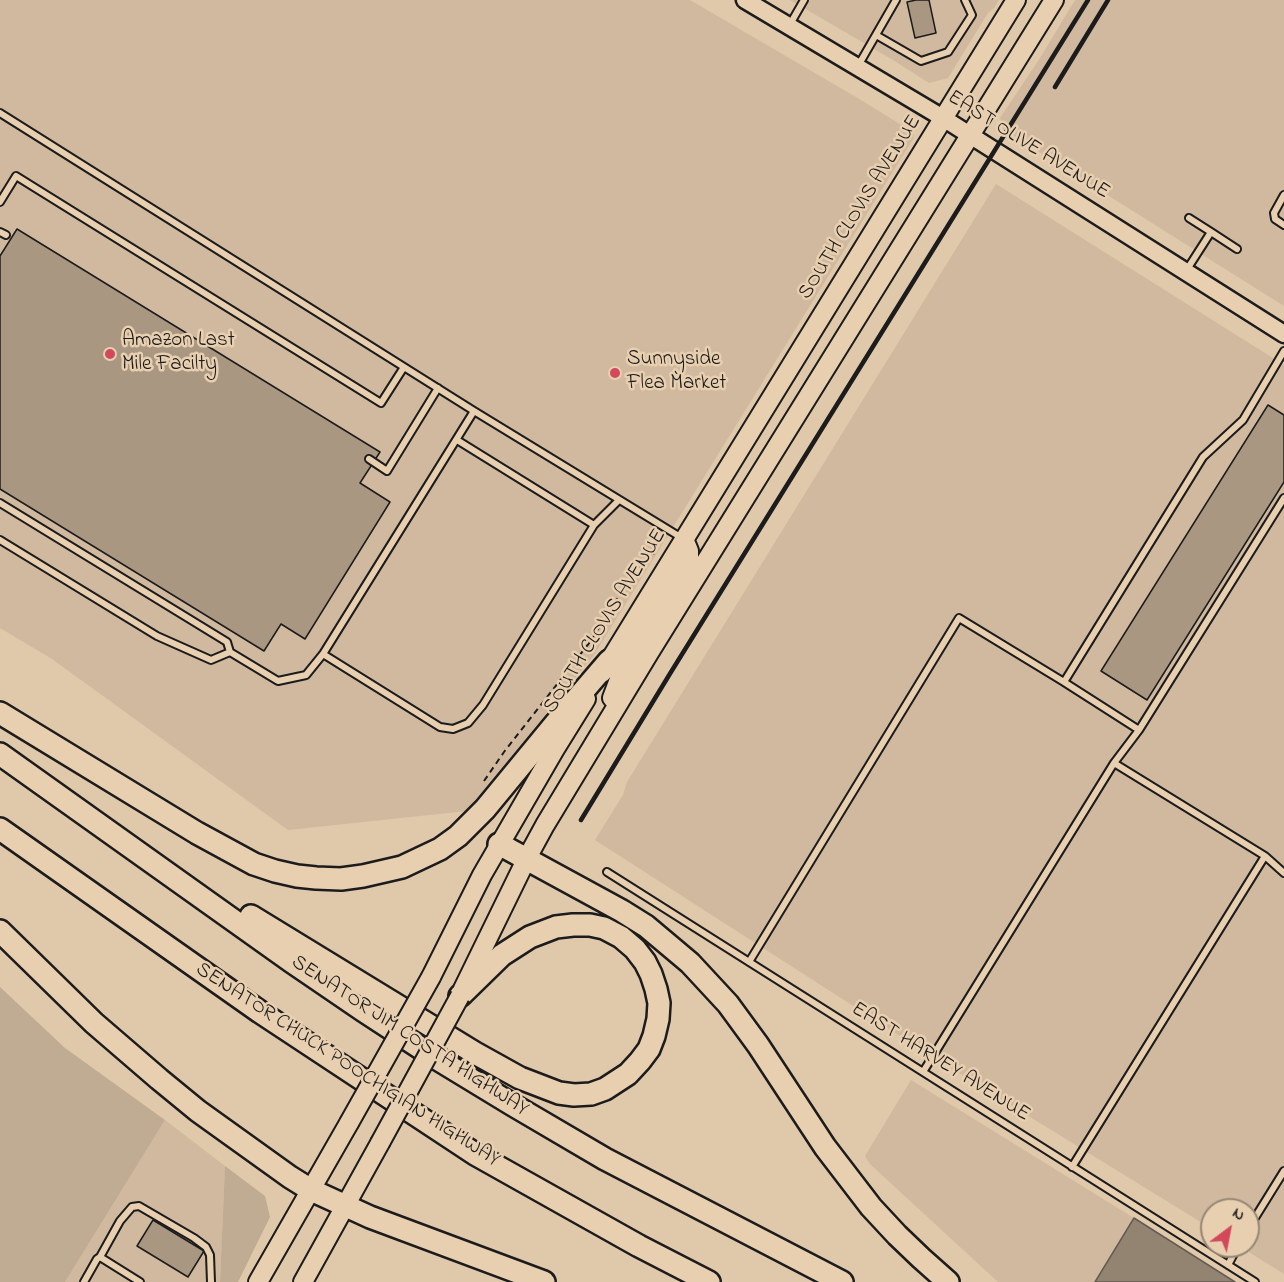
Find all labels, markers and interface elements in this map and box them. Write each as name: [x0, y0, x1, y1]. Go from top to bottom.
street label: EAST OLIVE AVENUE: [942, 86, 1114, 206]
street label: SOUTH CLOVIS AVENUE: [794, 111, 928, 305]
place label: Amazon Last Mile Facilty: [122, 329, 235, 379]
marker: Amazon Last Mile Facilty: [103, 347, 117, 361]
place label: Sunnyside Flea Market: [627, 348, 726, 398]
marker: Sunnyside Flea Market: [608, 366, 622, 380]
street label: SOUTH CLOVIS AVENUE: [539, 525, 673, 719]
street label: SENATOR JIM COSTA HIGHWAY: [286, 951, 532, 1123]
street label: SENATOR CHUCK POOCHIGIAN HIGHWAY: [190, 958, 504, 1174]
street label: EAST HARVEY AVENUE: [846, 998, 1034, 1128]
north arrow: [1200, 1198, 1260, 1258]
text: N: [1228, 1201, 1249, 1227]

